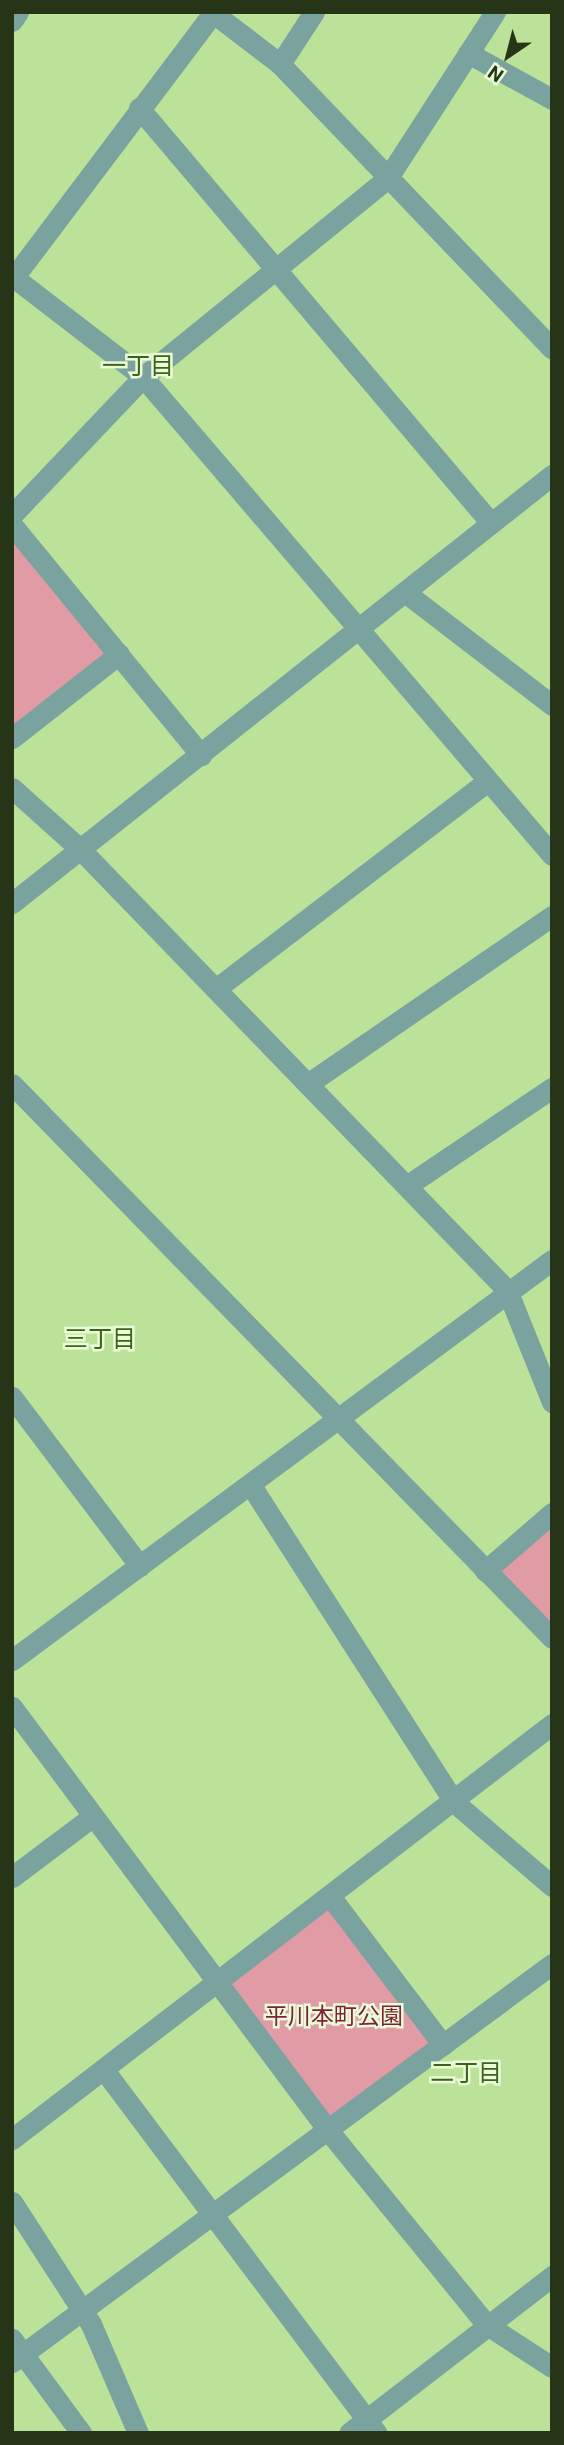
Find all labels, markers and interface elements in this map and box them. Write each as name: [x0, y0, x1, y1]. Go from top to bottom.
north arrow: [473, 21, 543, 91]
text: N: [484, 60, 508, 87]
district label: 一丁目: [102, 353, 174, 381]
district label: 三丁目: [64, 1326, 136, 1354]
park label: 平川本町公園: [265, 2003, 403, 2031]
district label: 二丁目: [430, 2060, 502, 2088]

